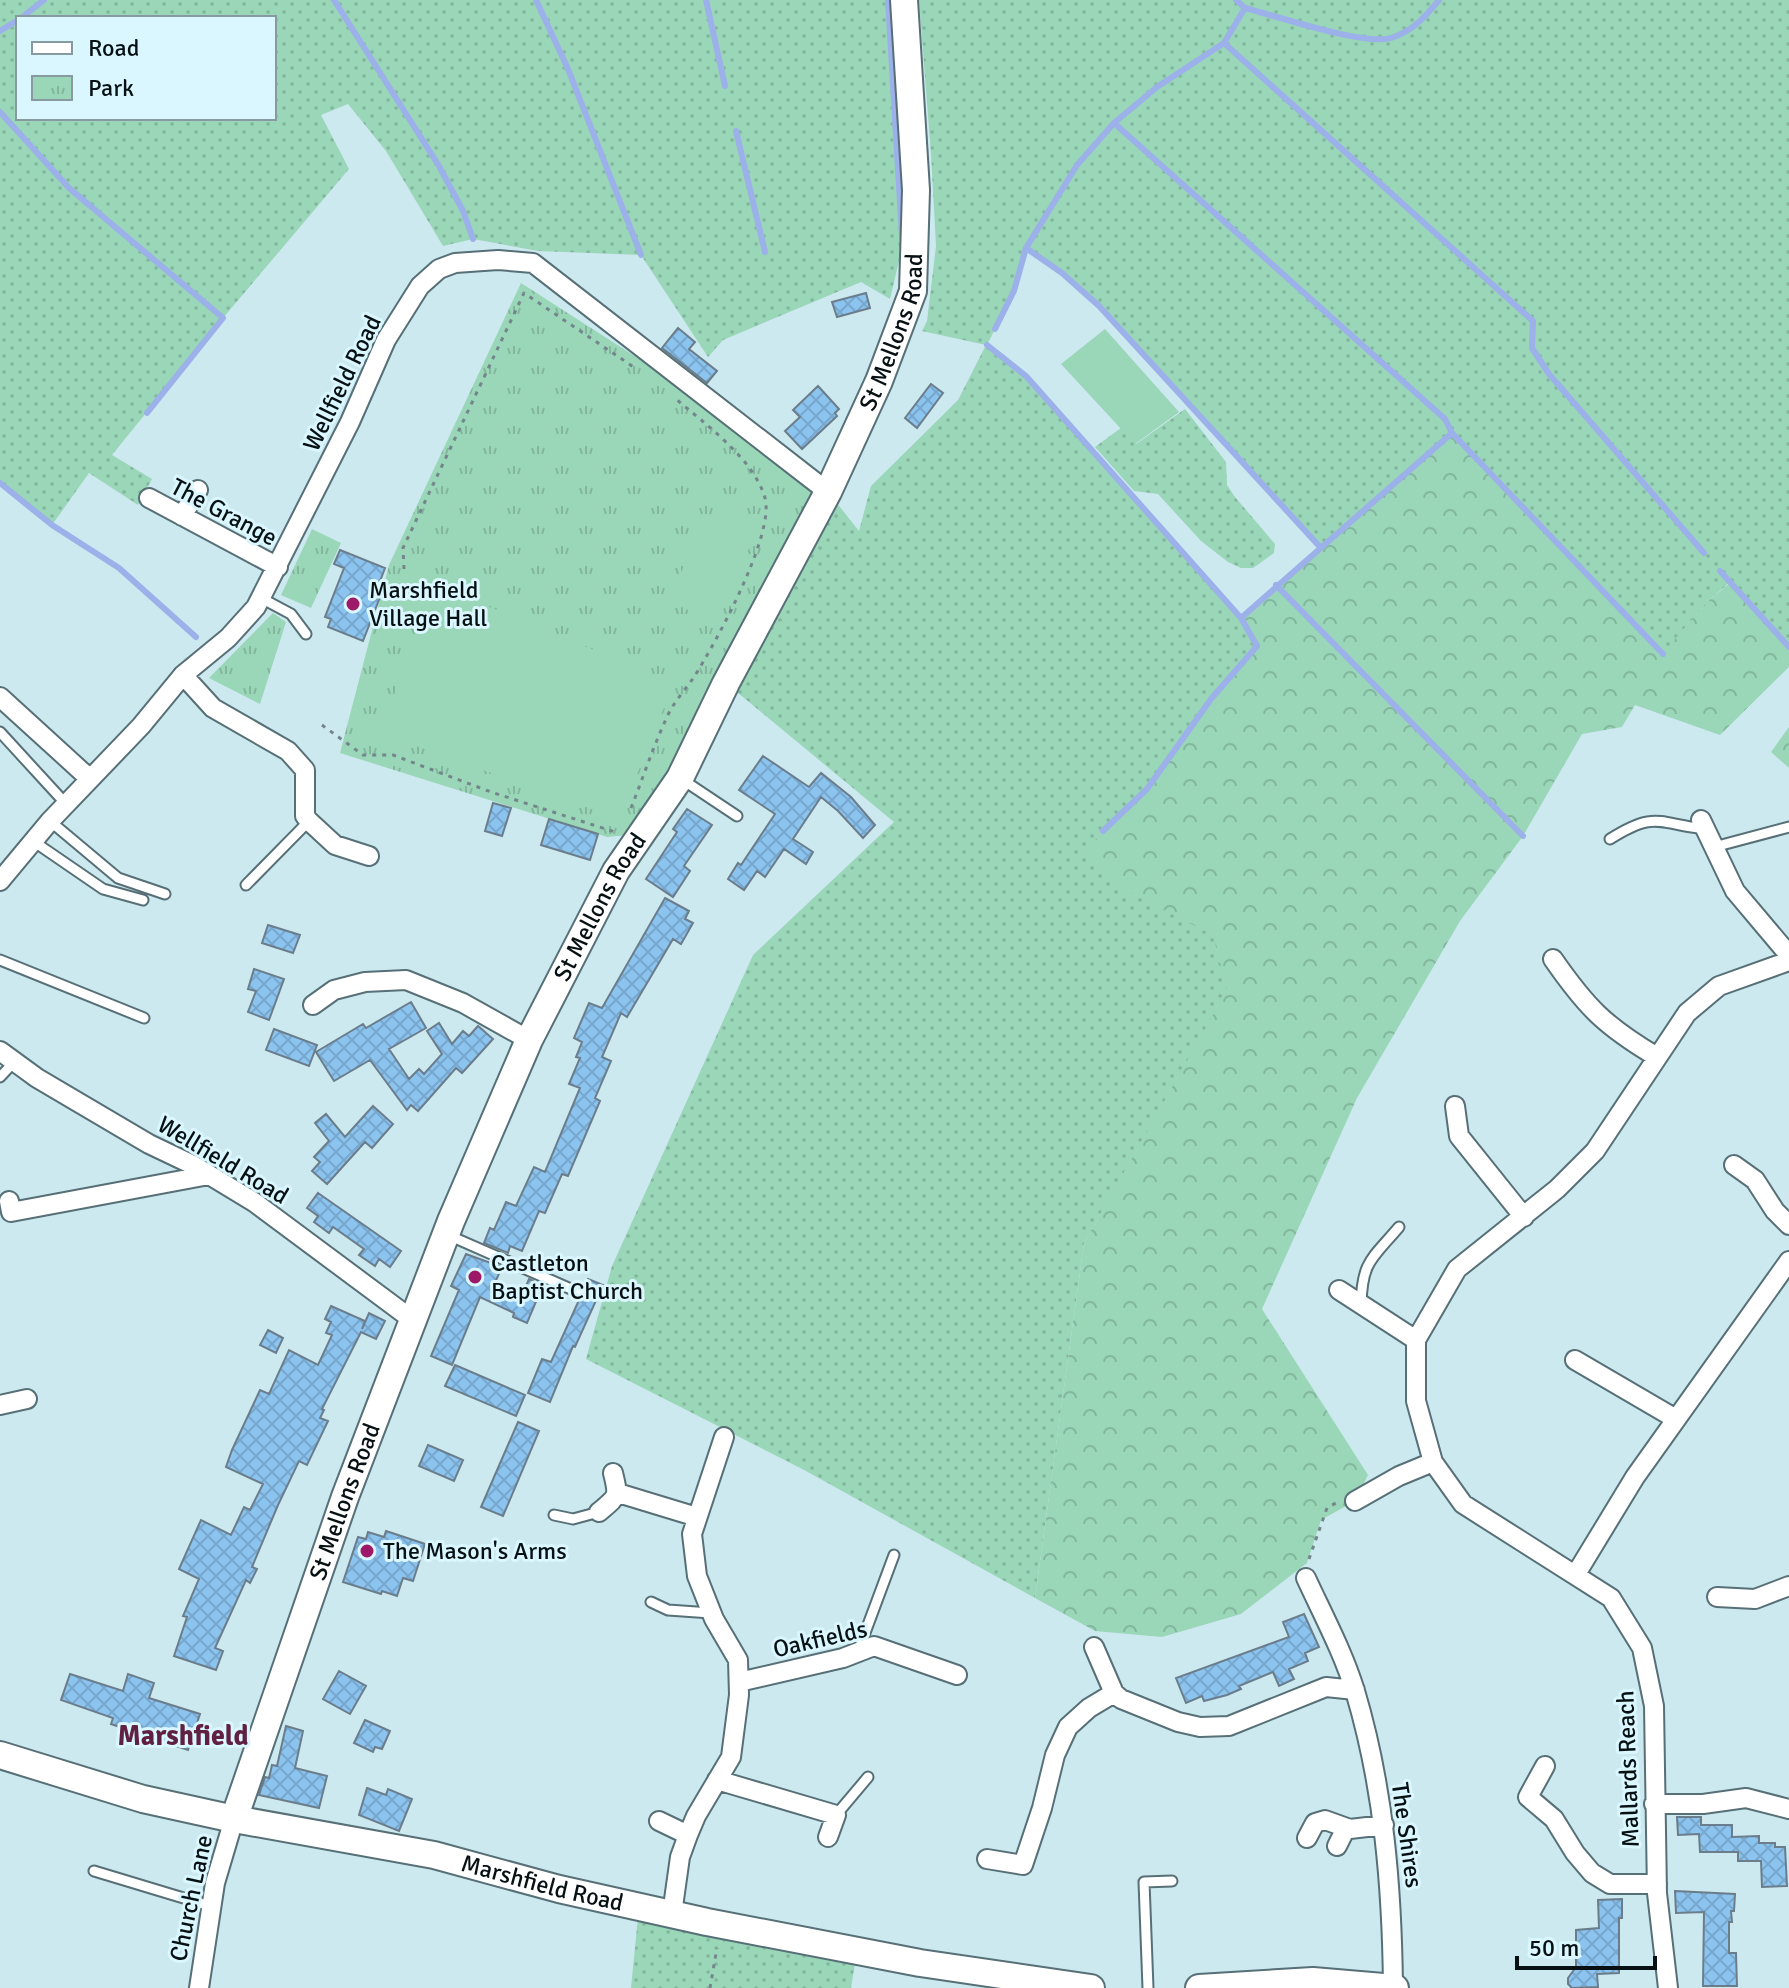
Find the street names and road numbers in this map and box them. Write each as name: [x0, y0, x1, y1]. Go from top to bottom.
street label: St Mellons Road: [852, 253, 929, 415]
street label: Wellfield Road: [296, 310, 388, 456]
street label: The Grange: [166, 471, 282, 553]
street label: St Mellons Road: [547, 827, 653, 986]
street label: Wellfield Road: [152, 1109, 294, 1211]
street label: St Mellons Road: [302, 1419, 387, 1584]
street label: Oakfields: [770, 1614, 870, 1664]
street label: Mallards Reach: [1610, 1690, 1646, 1848]
street label: The Shires: [1385, 1780, 1429, 1890]
street label: Church Lane: [163, 1832, 219, 1964]
street label: Marshfield Road: [458, 1848, 626, 1918]

